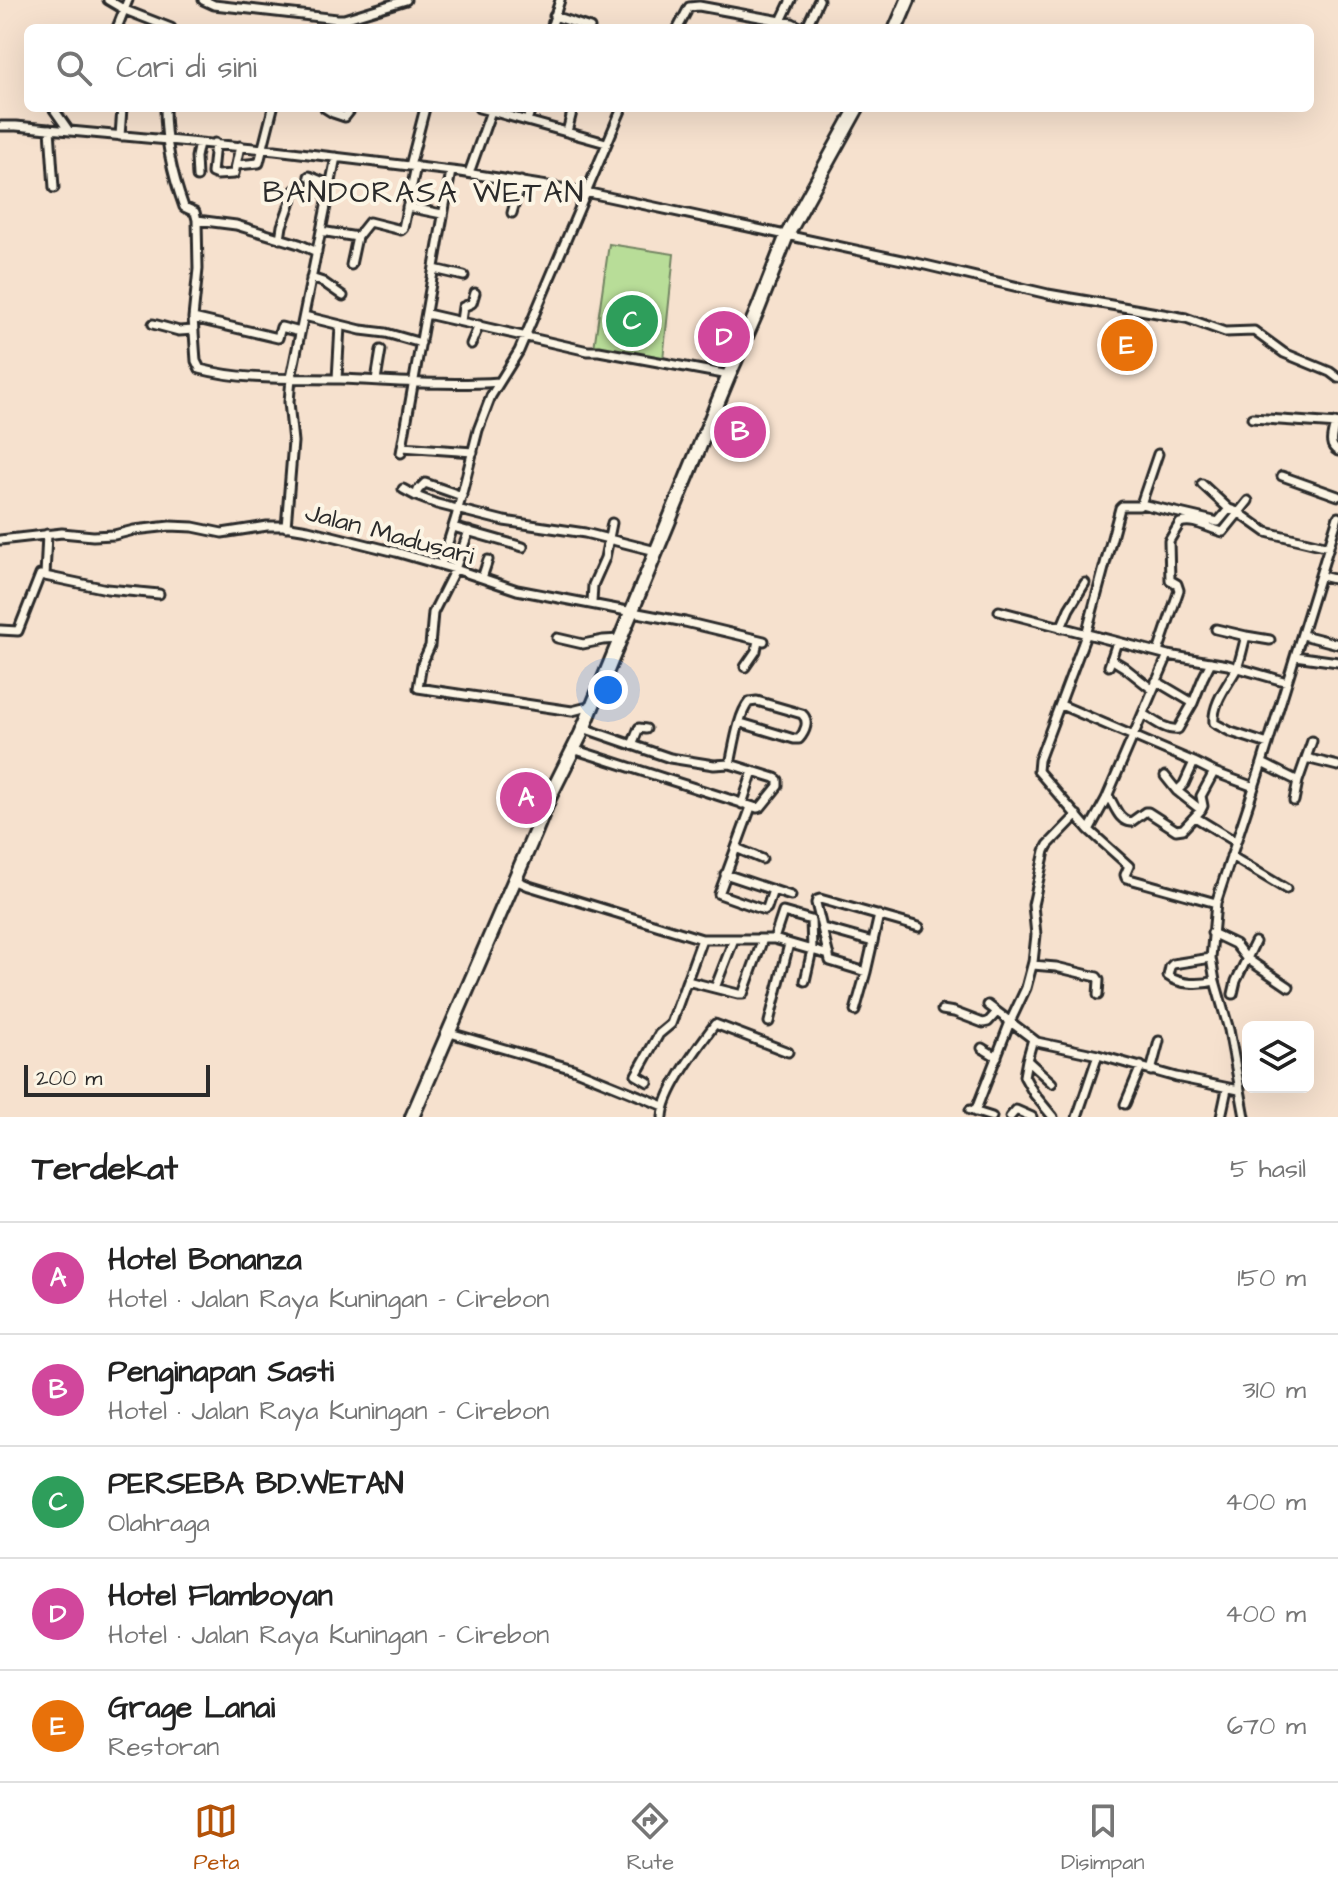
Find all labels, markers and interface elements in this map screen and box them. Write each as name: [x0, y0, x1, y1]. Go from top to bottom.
search box: [24, 24, 1314, 112]
icon: search: [52, 46, 96, 90]
text: Cari di sini: [116, 47, 257, 89]
district label: BANDORASA WETAN: [263, 172, 585, 214]
pin: C: [606, 291, 658, 351]
pin: D: [698, 307, 750, 367]
pin: E: [1101, 315, 1153, 375]
pin: B: [714, 402, 766, 462]
street label: Jalan Madusari: [301, 494, 478, 574]
your location: [588, 670, 628, 710]
pin: A: [500, 768, 552, 828]
map controls: [1242, 1021, 1314, 1093]
button: layers: [1242, 1021, 1314, 1093]
scale bar: [24, 1061, 210, 1097]
text: 200 m: [36, 1063, 102, 1094]
text: Terdekat: [32, 1145, 178, 1193]
text: 5 hasil: [1230, 1151, 1306, 1187]
text: Hotel Bonanza: [108, 1239, 302, 1281]
text: A: [50, 1260, 66, 1296]
text: 150 m: [1237, 1260, 1306, 1296]
text: Hotel · Jalan Raya Kuningan - Cirebon: [108, 1281, 549, 1317]
text: Penginapan Sasti: [108, 1351, 334, 1393]
text: B: [49, 1372, 67, 1408]
text: 310 m: [1242, 1372, 1306, 1408]
text: Hotel · Jalan Raya Kuningan - Cirebon: [108, 1393, 549, 1429]
text: PERSEBA BD.WETAN: [108, 1463, 404, 1505]
text: C: [49, 1484, 67, 1520]
text: 400 m: [1225, 1484, 1306, 1520]
text: Olahraga: [108, 1505, 210, 1541]
text: Hotel Flamboyan: [108, 1575, 333, 1617]
text: D: [50, 1596, 66, 1632]
text: 400 m: [1225, 1596, 1306, 1632]
text: Hotel · Jalan Raya Kuningan - Cirebon: [108, 1617, 549, 1653]
text: Grage Lanai: [108, 1687, 275, 1729]
text: E: [50, 1708, 66, 1744]
text: 670 m: [1227, 1708, 1306, 1744]
text: Restoran: [108, 1729, 219, 1765]
tab: Peta: [193, 1799, 239, 1878]
tab: Rute: [626, 1799, 674, 1878]
tab: Disimpan: [1061, 1799, 1145, 1878]

